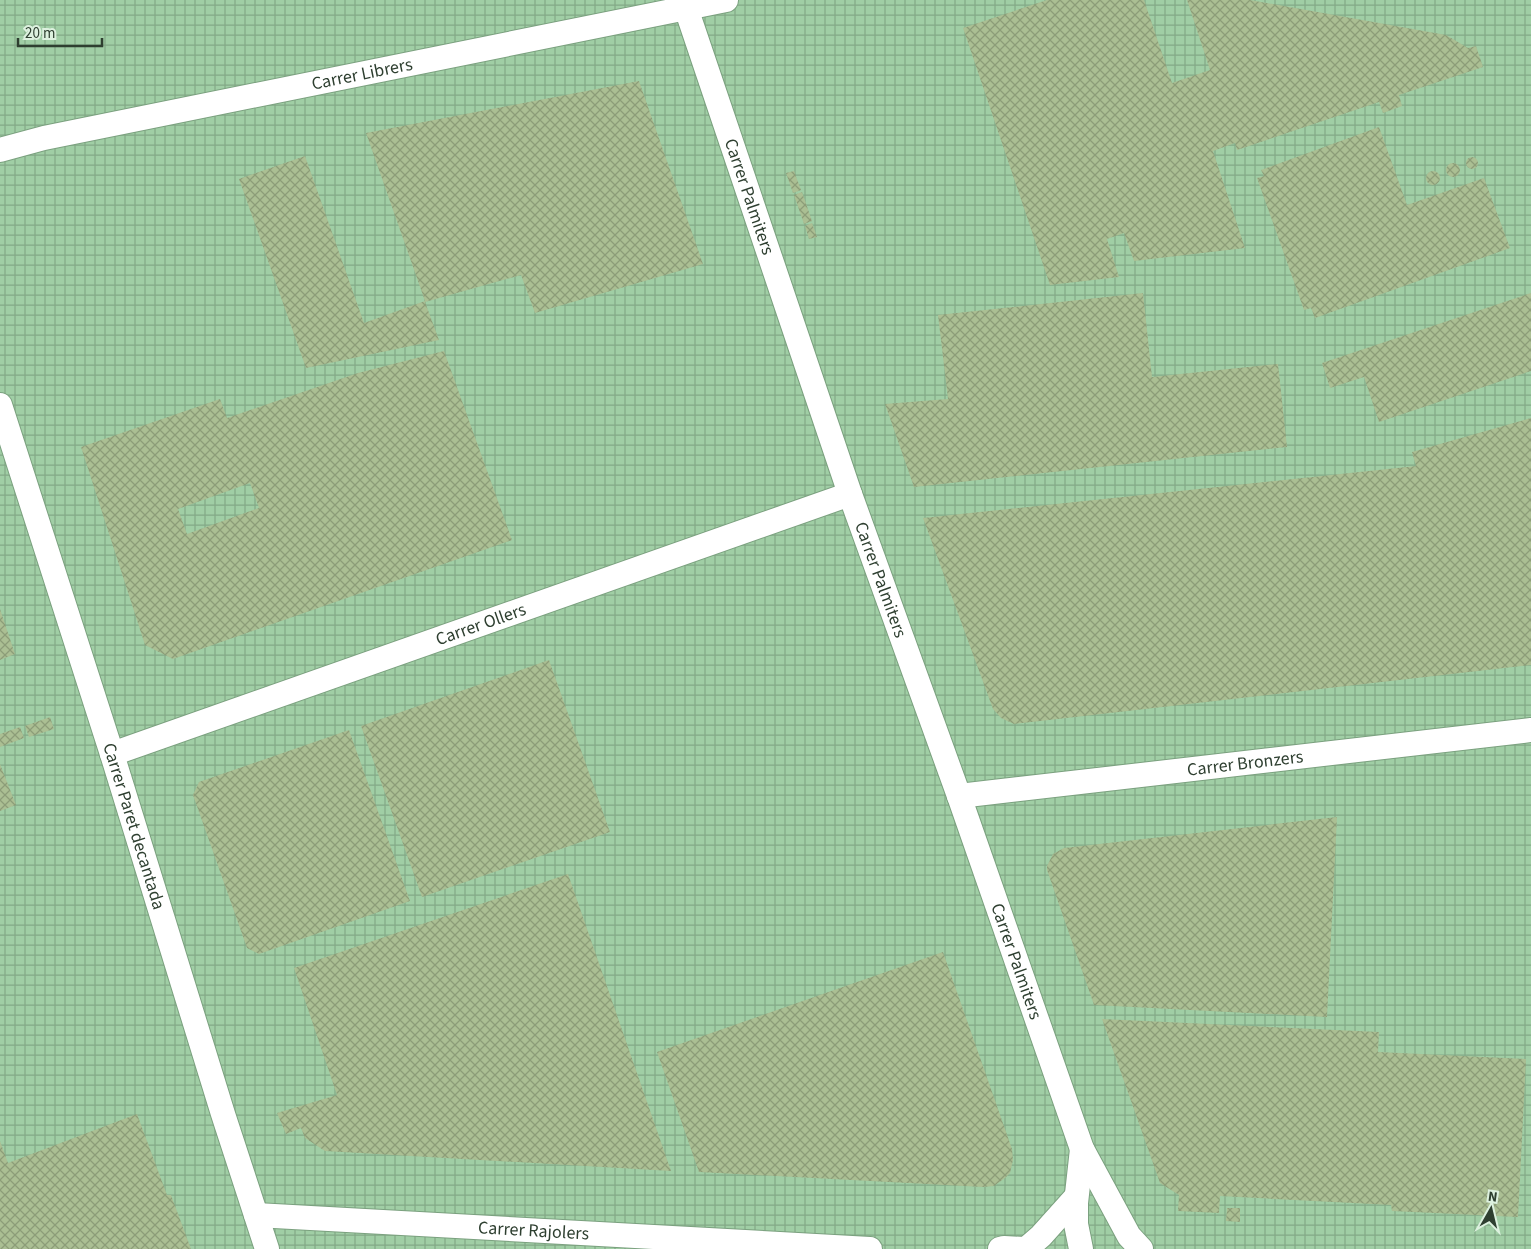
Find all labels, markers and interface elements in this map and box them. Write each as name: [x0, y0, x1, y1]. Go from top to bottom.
scale bar: [18, 15, 101, 47]
text: 20 m: [25, 23, 55, 44]
street label: Carrer Librers: [309, 51, 415, 96]
street label: Carrer Palmiters: [718, 135, 781, 258]
street label: Carrer Palmiters: [849, 518, 913, 641]
street label: Carrer Ollers: [432, 597, 529, 652]
street label: Carrer Paret decantada: [97, 740, 172, 913]
street label: Carrer Bronzers: [1186, 744, 1305, 782]
street label: Carrer Palmiters: [985, 900, 1048, 1023]
north arrow: [1466, 1184, 1516, 1234]
text: N: [1487, 1187, 1499, 1208]
street label: Carrer Rajolers: [477, 1215, 590, 1246]

